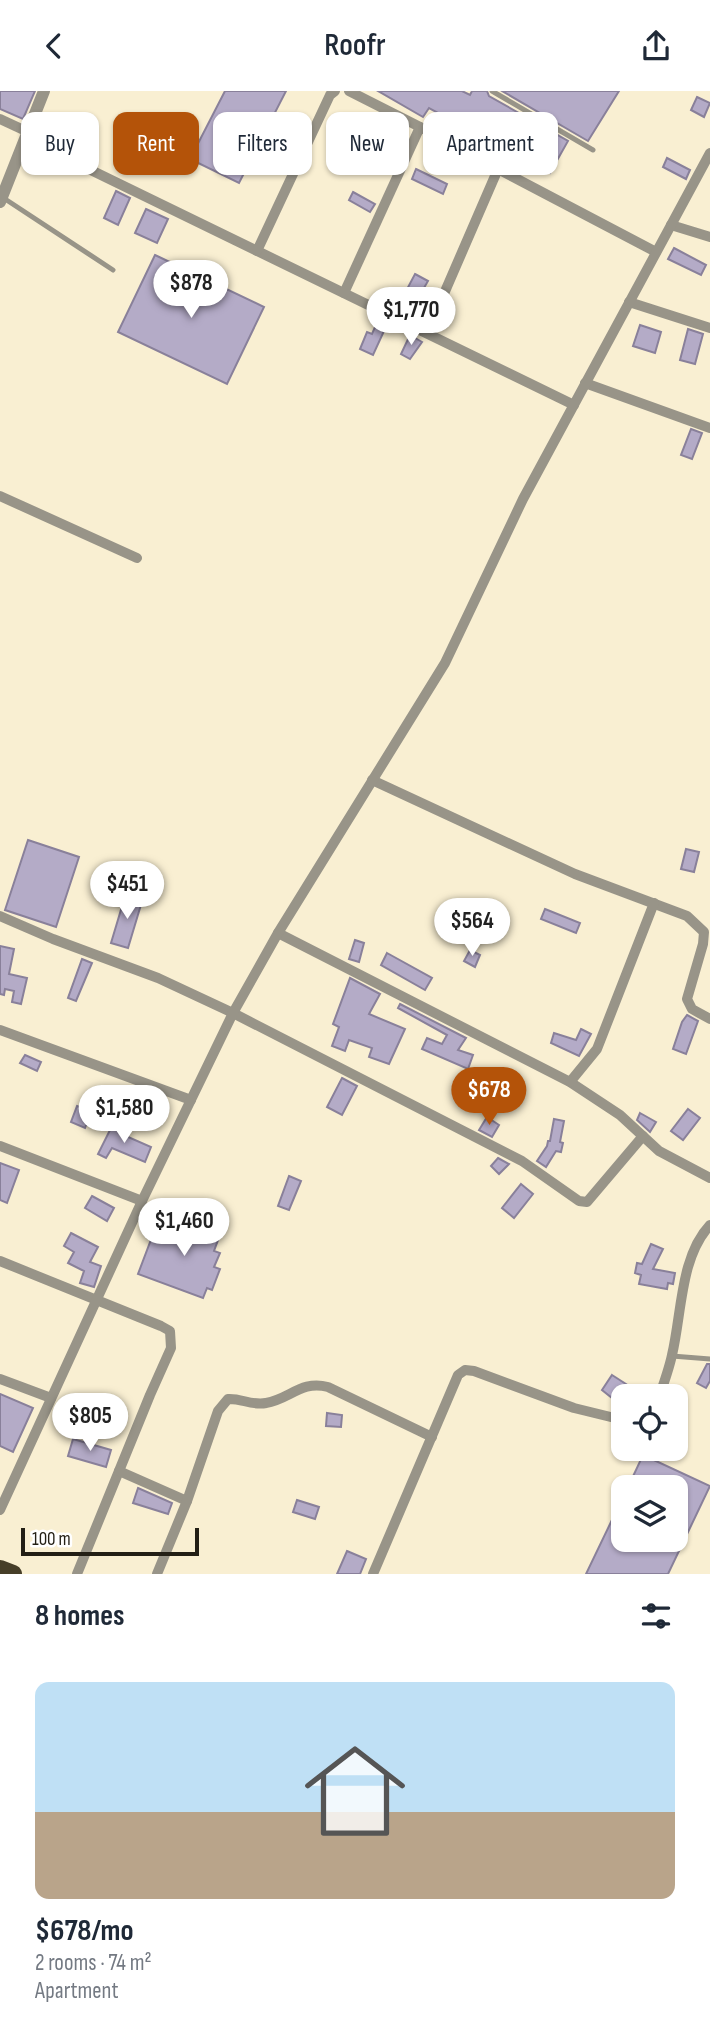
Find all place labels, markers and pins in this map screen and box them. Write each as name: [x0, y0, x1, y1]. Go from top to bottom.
pin: $878: [150, 261, 232, 320]
pin: $1,770: [354, 287, 468, 347]
pin: $451: [86, 861, 168, 921]
pin: $564: [431, 899, 513, 958]
pin: $678: [448, 1067, 530, 1127]
pin: $1,580: [67, 1086, 181, 1145]
pin: $1,460: [127, 1199, 241, 1258]
pin: $805: [49, 1393, 131, 1453]

